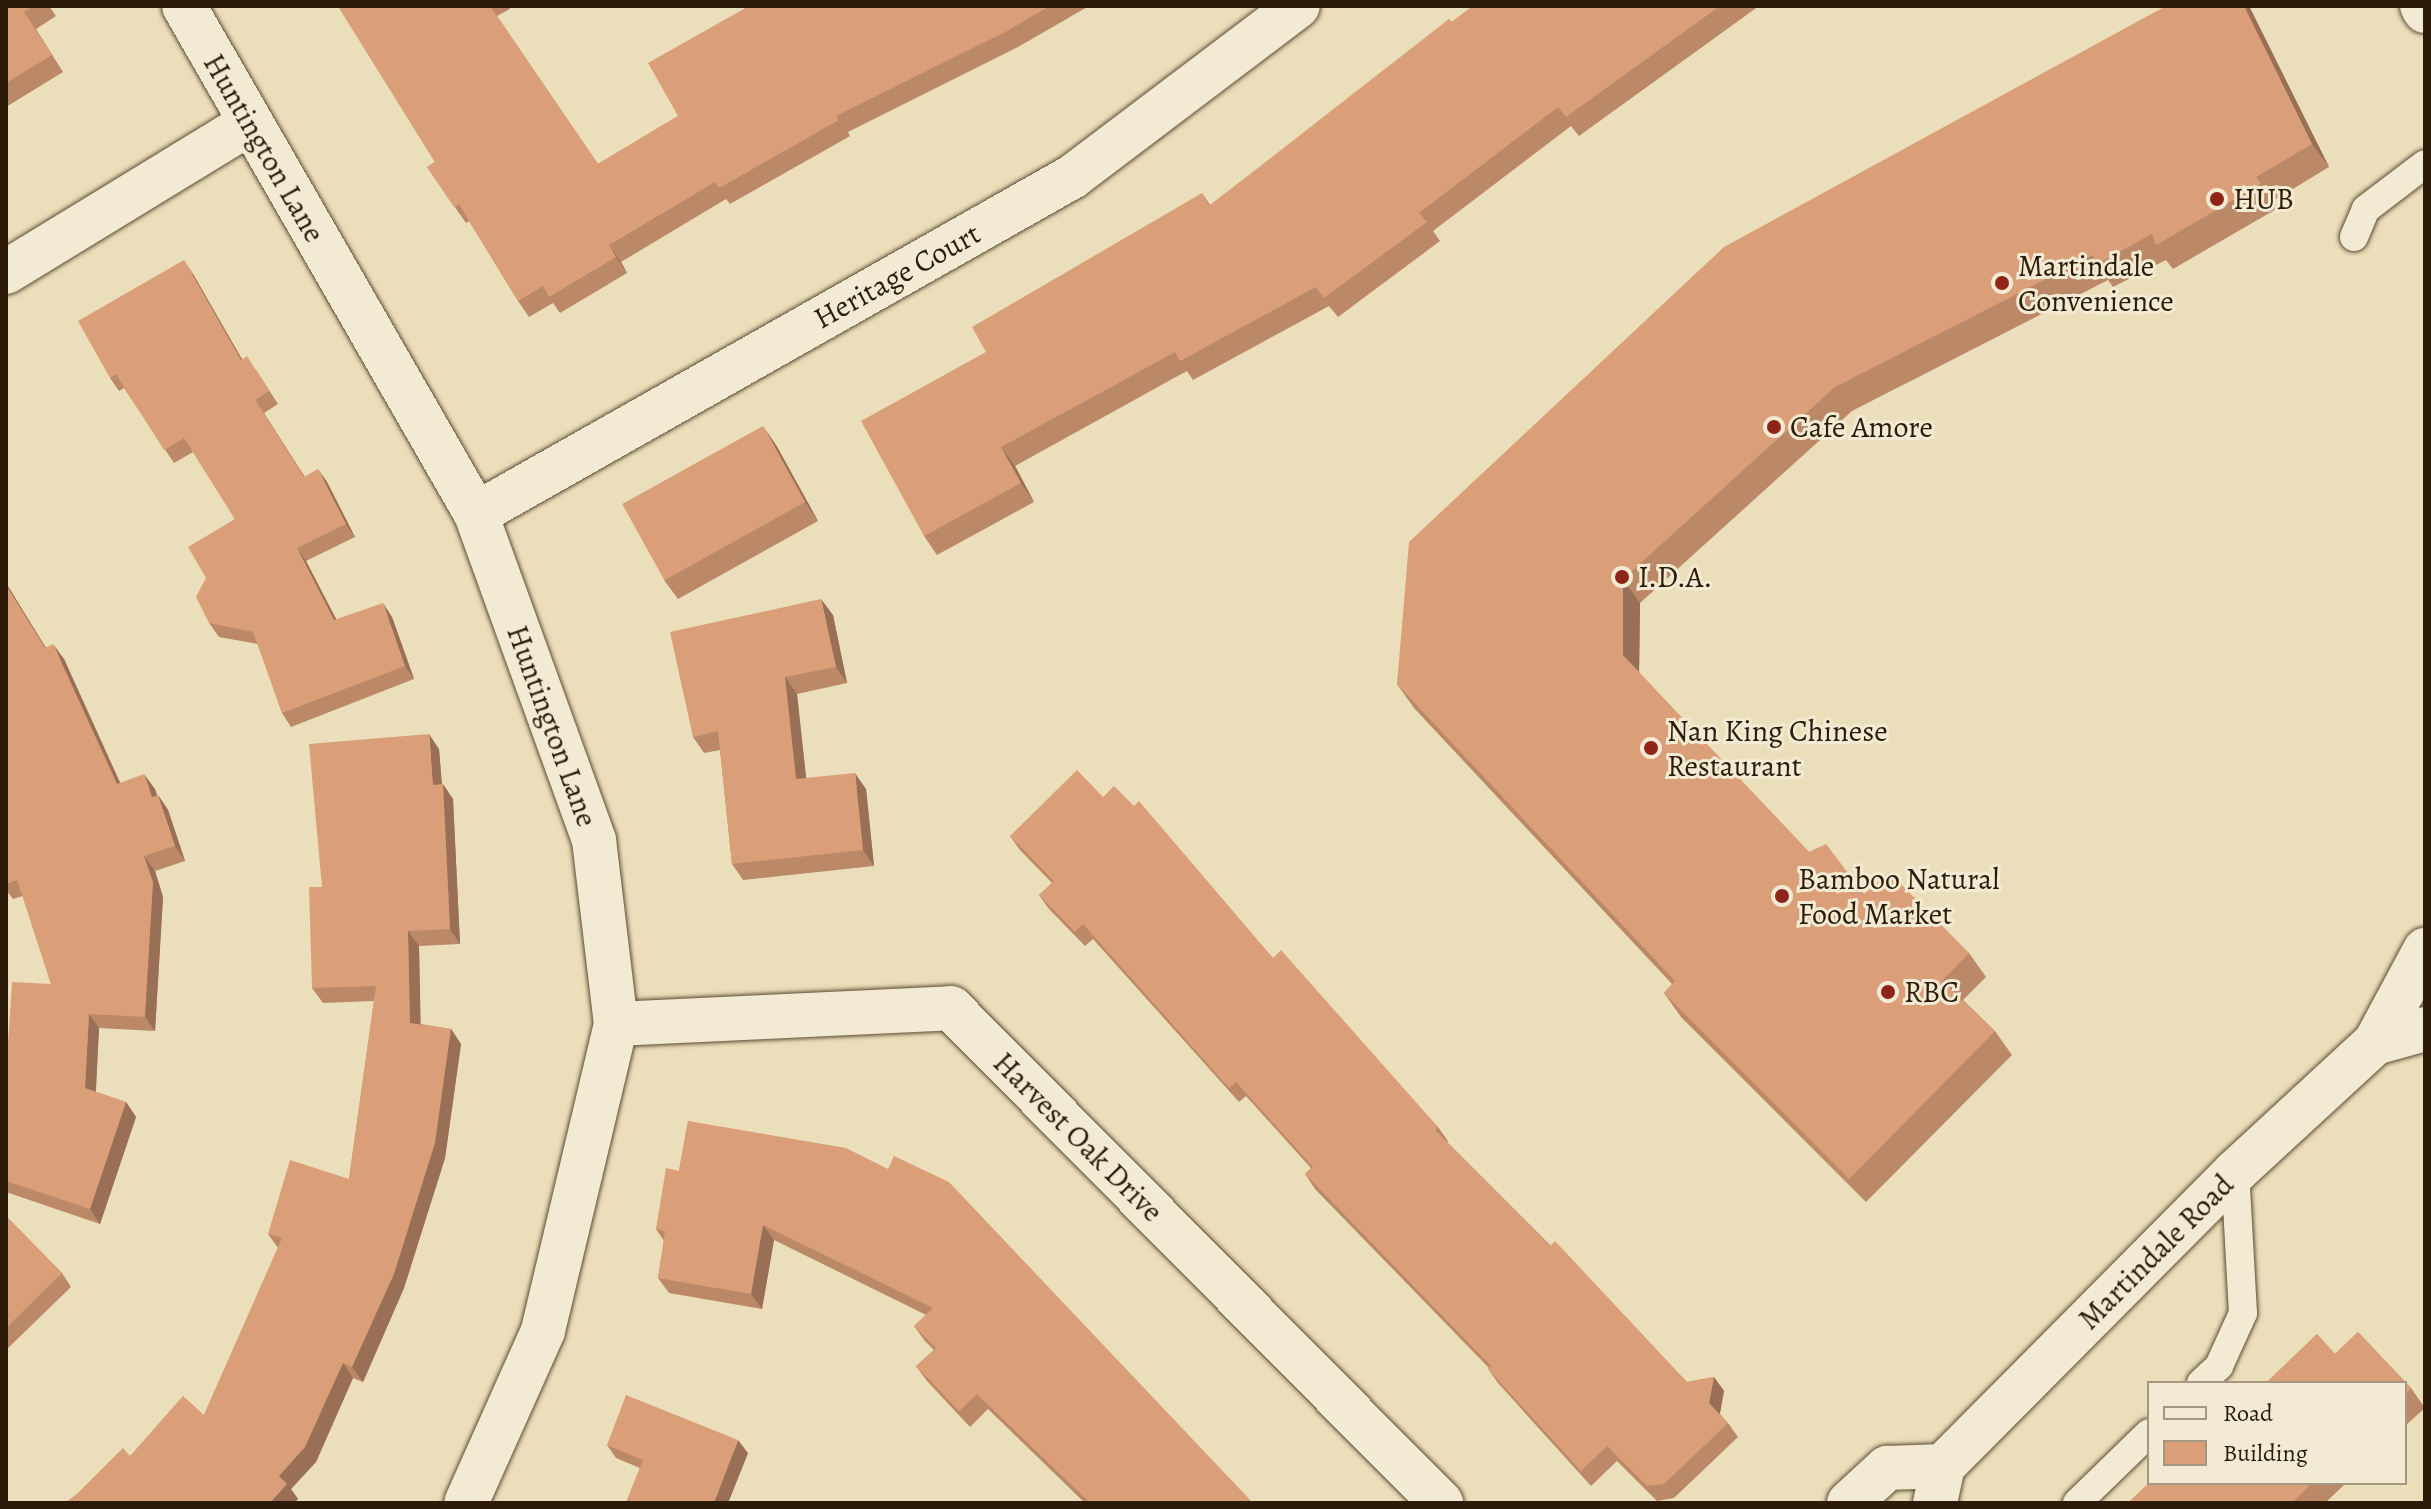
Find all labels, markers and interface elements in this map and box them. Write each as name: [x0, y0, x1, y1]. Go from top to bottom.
street label: Huntington Lane: [196, 47, 332, 249]
place label: HUB: [2233, 181, 2294, 217]
marker: HUB: [2208, 190, 2226, 208]
street label: Heritage Court: [808, 216, 986, 336]
place label: Martindale Convenience: [2018, 248, 2174, 318]
marker: Martindale Convenience: [1993, 274, 2011, 292]
place label: Cafe Amore: [1790, 409, 1933, 445]
marker: Cafe Amore: [1765, 418, 1783, 436]
place label: I.D.A.: [1638, 559, 1712, 595]
marker: I.D.A.: [1613, 568, 1631, 586]
street label: Huntington Lane: [499, 621, 605, 831]
place label: Nan King Chinese Restaurant: [1667, 713, 1888, 784]
marker: Nan King Chinese Restaurant: [1642, 739, 1660, 757]
place label: Bamboo Natural Food Market: [1798, 861, 1999, 932]
marker: Bamboo Natural Food Market: [1773, 887, 1791, 905]
place label: RBC: [1904, 974, 1959, 1010]
marker: RBC: [1879, 983, 1897, 1001]
street label: Harvest Oak Drive: [986, 1045, 1170, 1229]
street label: Martindale Road: [2071, 1167, 2241, 1337]
legend: [2147, 1381, 2407, 1485]
text: Road: [2223, 1397, 2273, 1429]
text: Building: [2223, 1437, 2308, 1469]

